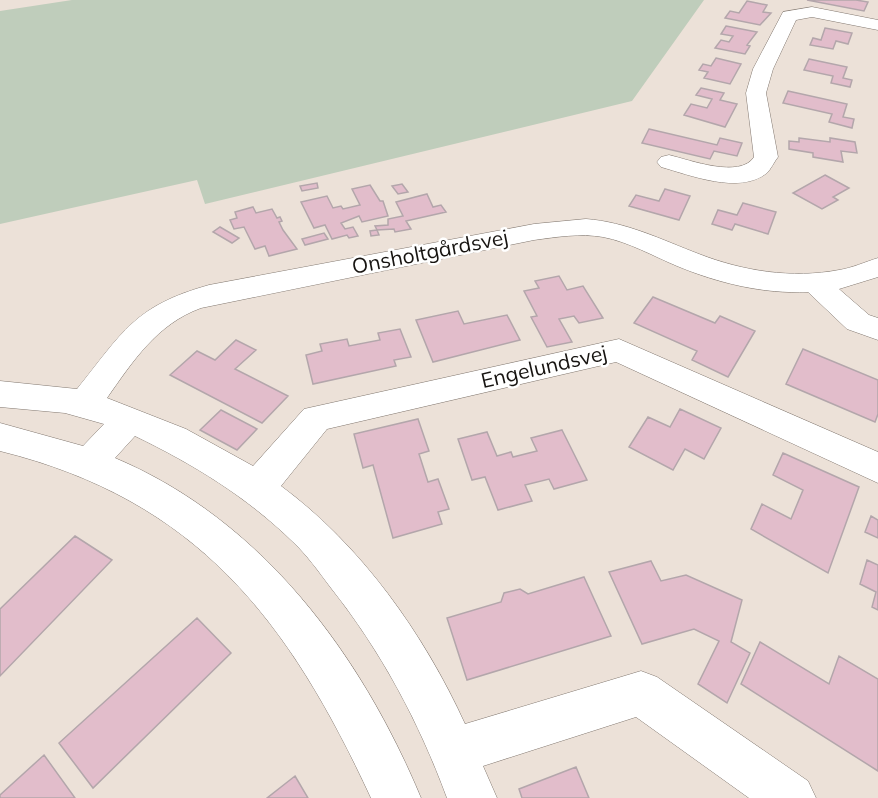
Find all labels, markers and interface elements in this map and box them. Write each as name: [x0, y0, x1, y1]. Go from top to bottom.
street label: Onsholtgårdsvej: [350, 223, 510, 279]
street label: Engelundsvej: [478, 339, 609, 393]

